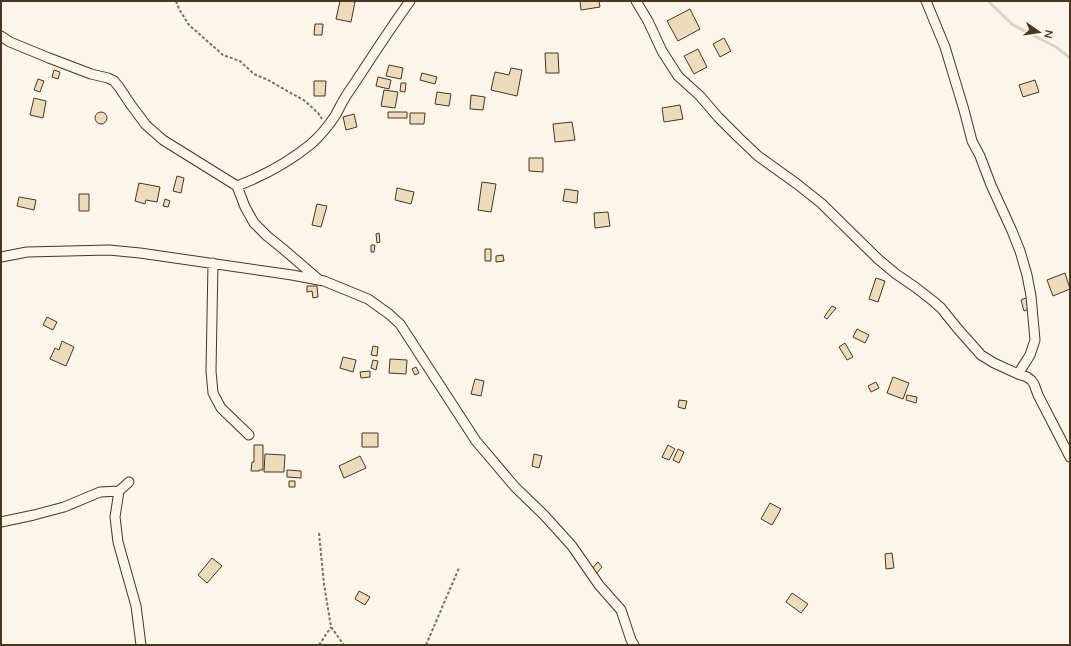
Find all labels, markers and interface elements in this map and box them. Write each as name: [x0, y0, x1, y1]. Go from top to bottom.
north arrow: [1019, 12, 1059, 52]
text: N: [1041, 29, 1056, 40]

